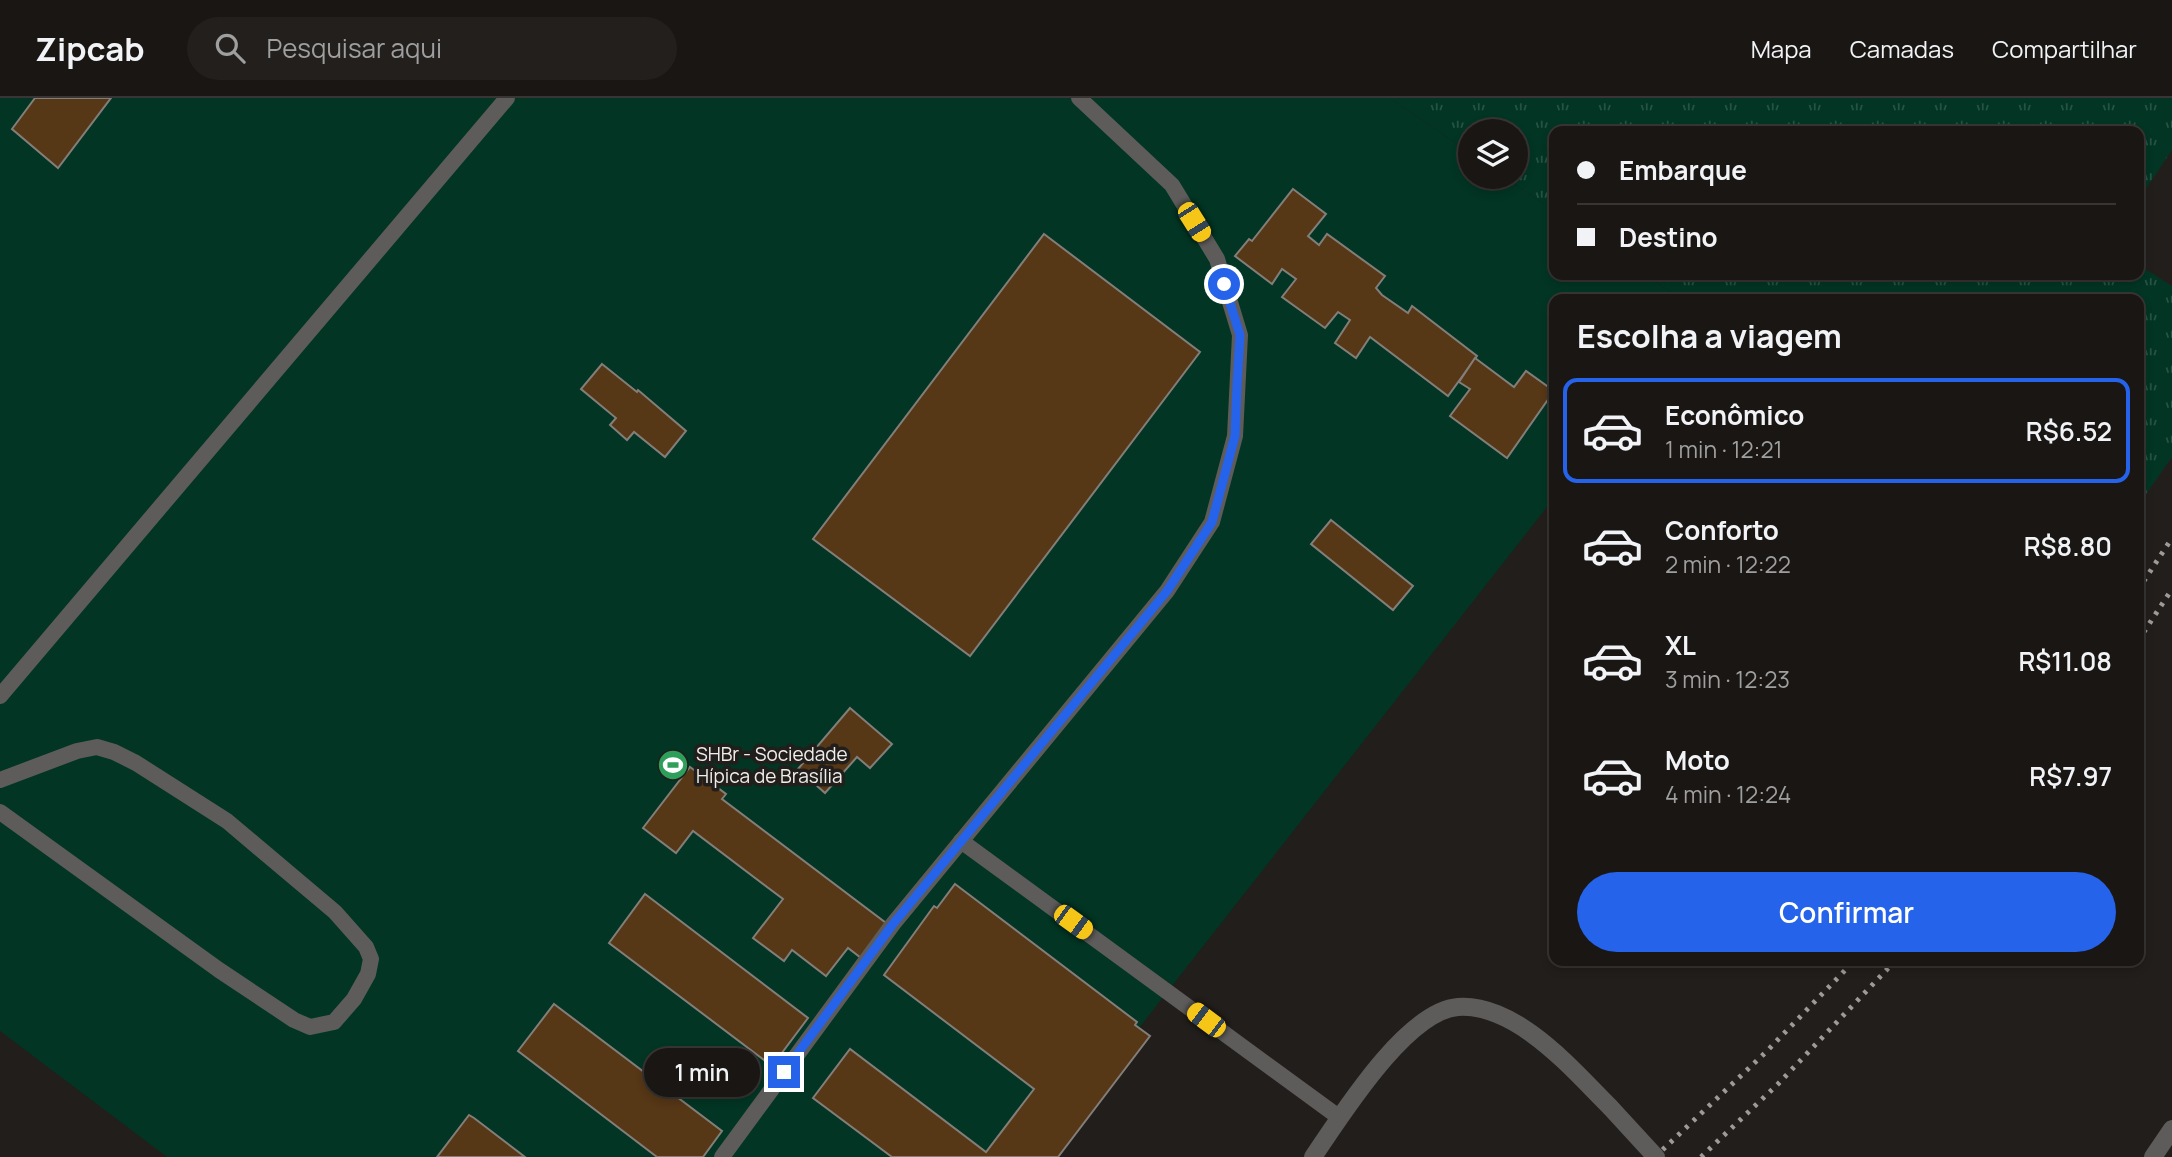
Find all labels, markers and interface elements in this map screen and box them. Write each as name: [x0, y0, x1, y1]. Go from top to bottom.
search box: [187, 17, 677, 80]
text: Zipcab: [35, 26, 145, 71]
icon: search: [211, 29, 249, 67]
text: Pesquisar aqui: [267, 30, 442, 66]
text: Mapa: [1751, 32, 1812, 65]
text: Camadas: [1850, 32, 1954, 65]
text: Compartilhar: [1992, 32, 2137, 65]
map controls: [1458, 119, 1528, 189]
button: layers: [1458, 119, 1528, 189]
text: Embarque: [1619, 152, 1747, 188]
car: [1174, 199, 1215, 245]
text: Destino: [1619, 219, 1718, 255]
route start: [1208, 268, 1240, 300]
text: Escolha a viagem: [1577, 314, 1842, 358]
text: Econômico: [1665, 397, 1804, 433]
icon: car: [1581, 399, 1644, 462]
text: R$6.52: [2026, 413, 2112, 449]
text: 1 min · 12:21: [1665, 433, 1783, 465]
text: Conforto: [1665, 512, 1779, 548]
icon: car: [1581, 514, 1644, 577]
text: R$8.80: [2024, 528, 2112, 564]
text: 2 min · 12:22: [1665, 548, 1791, 580]
text: XL: [1665, 627, 1696, 663]
icon: car: [1581, 629, 1644, 692]
text: R$11.08: [2018, 643, 2112, 679]
text: 3 min · 12:23: [1665, 663, 1790, 695]
place label: SHBr - Sociedade Hípica de Brasília: [696, 741, 848, 789]
text: Moto: [1665, 742, 1730, 778]
icon: car: [1581, 744, 1644, 807]
sports icon: SHBr - Sociedade Hípica de Brasília: [656, 748, 690, 782]
text: R$7.97: [2029, 758, 2112, 794]
text: 4 min · 12:24: [1665, 778, 1791, 810]
button: Confirmar: [1577, 872, 2116, 952]
car: [1050, 901, 1097, 943]
car: [1183, 999, 1230, 1041]
callout: 1 min: [644, 1048, 760, 1096]
text: 1 min: [675, 1056, 729, 1088]
route end: [768, 1056, 800, 1088]

